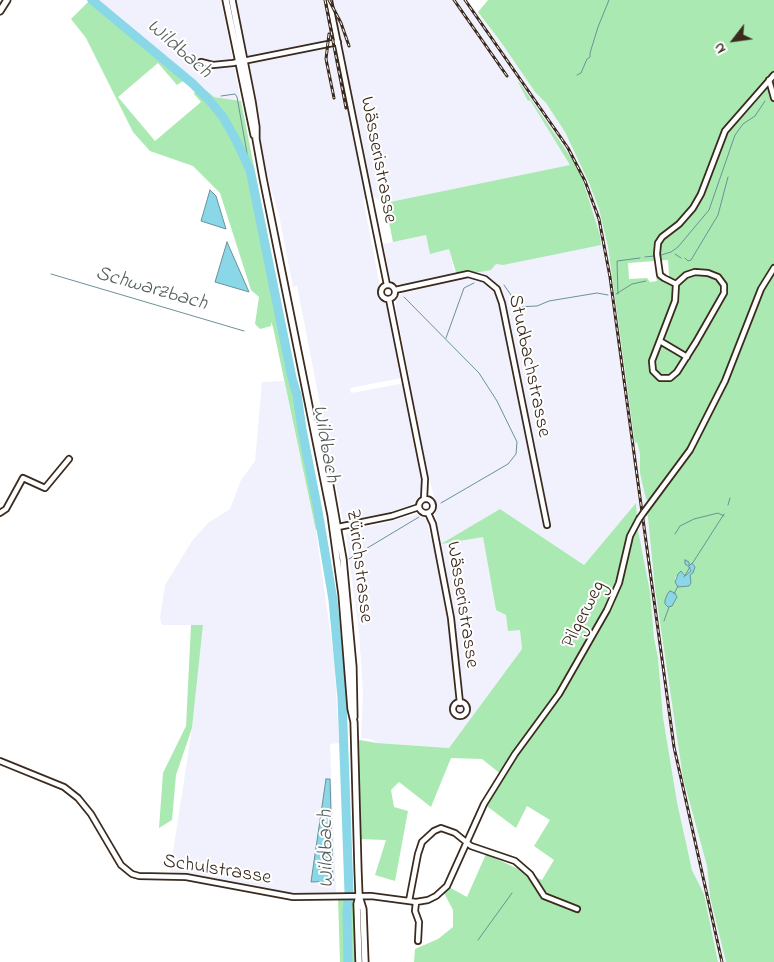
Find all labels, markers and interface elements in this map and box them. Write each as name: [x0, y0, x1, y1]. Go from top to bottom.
water label: Wildbach: [140, 15, 216, 85]
north arrow: [709, 15, 759, 65]
text: N: [709, 38, 732, 57]
street label: Wässeristrasse: [353, 95, 401, 225]
water label: Schwarzbach: [92, 262, 210, 318]
street label: Studbachstrasse: [501, 293, 555, 439]
water label: Wildbach: [305, 403, 343, 485]
street label: Zürichstrasse: [339, 508, 377, 624]
street label: Wässeristrasse: [439, 540, 483, 670]
street label: Pilgerweg: [558, 577, 612, 653]
water label: Wildbach: [315, 810, 341, 888]
street label: Schulstrasse: [161, 851, 273, 891]

